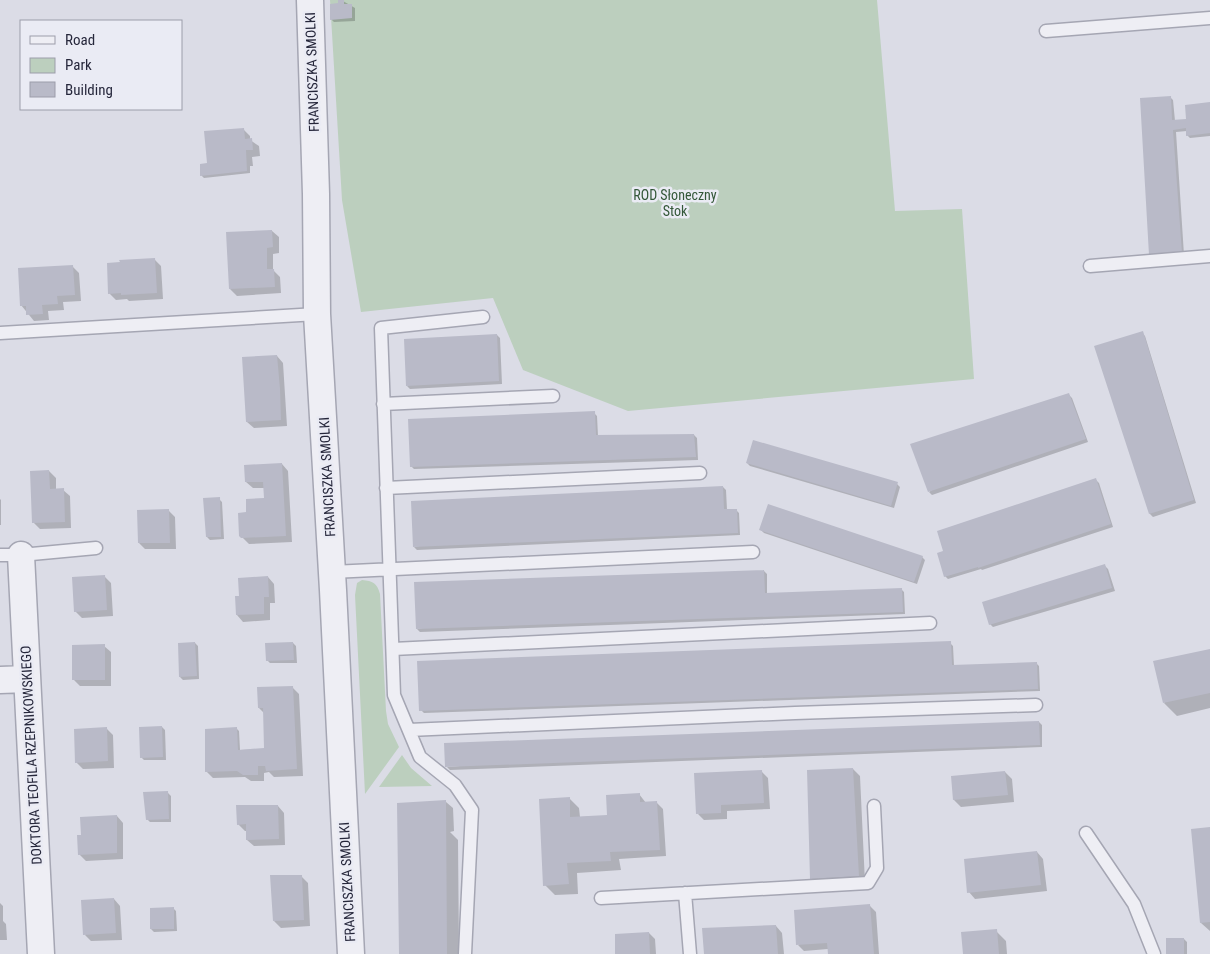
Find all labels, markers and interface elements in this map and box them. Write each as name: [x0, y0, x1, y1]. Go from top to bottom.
street label: FRANCISZKA SMOLKI: [302, 12, 322, 132]
legend: [20, 20, 182, 110]
text: Road: [65, 31, 95, 49]
text: Park: [65, 56, 92, 74]
text: Building: [65, 81, 113, 99]
park label: ROD Słoneczny Stok: [633, 187, 717, 219]
street label: FRANCISZKA SMOLKI: [316, 417, 338, 537]
street label: DOKTORA TEOFILA RZEPNIKOWSKIEGO: [17, 645, 45, 865]
street label: FRANCISZKA SMOLKI: [336, 822, 358, 942]

